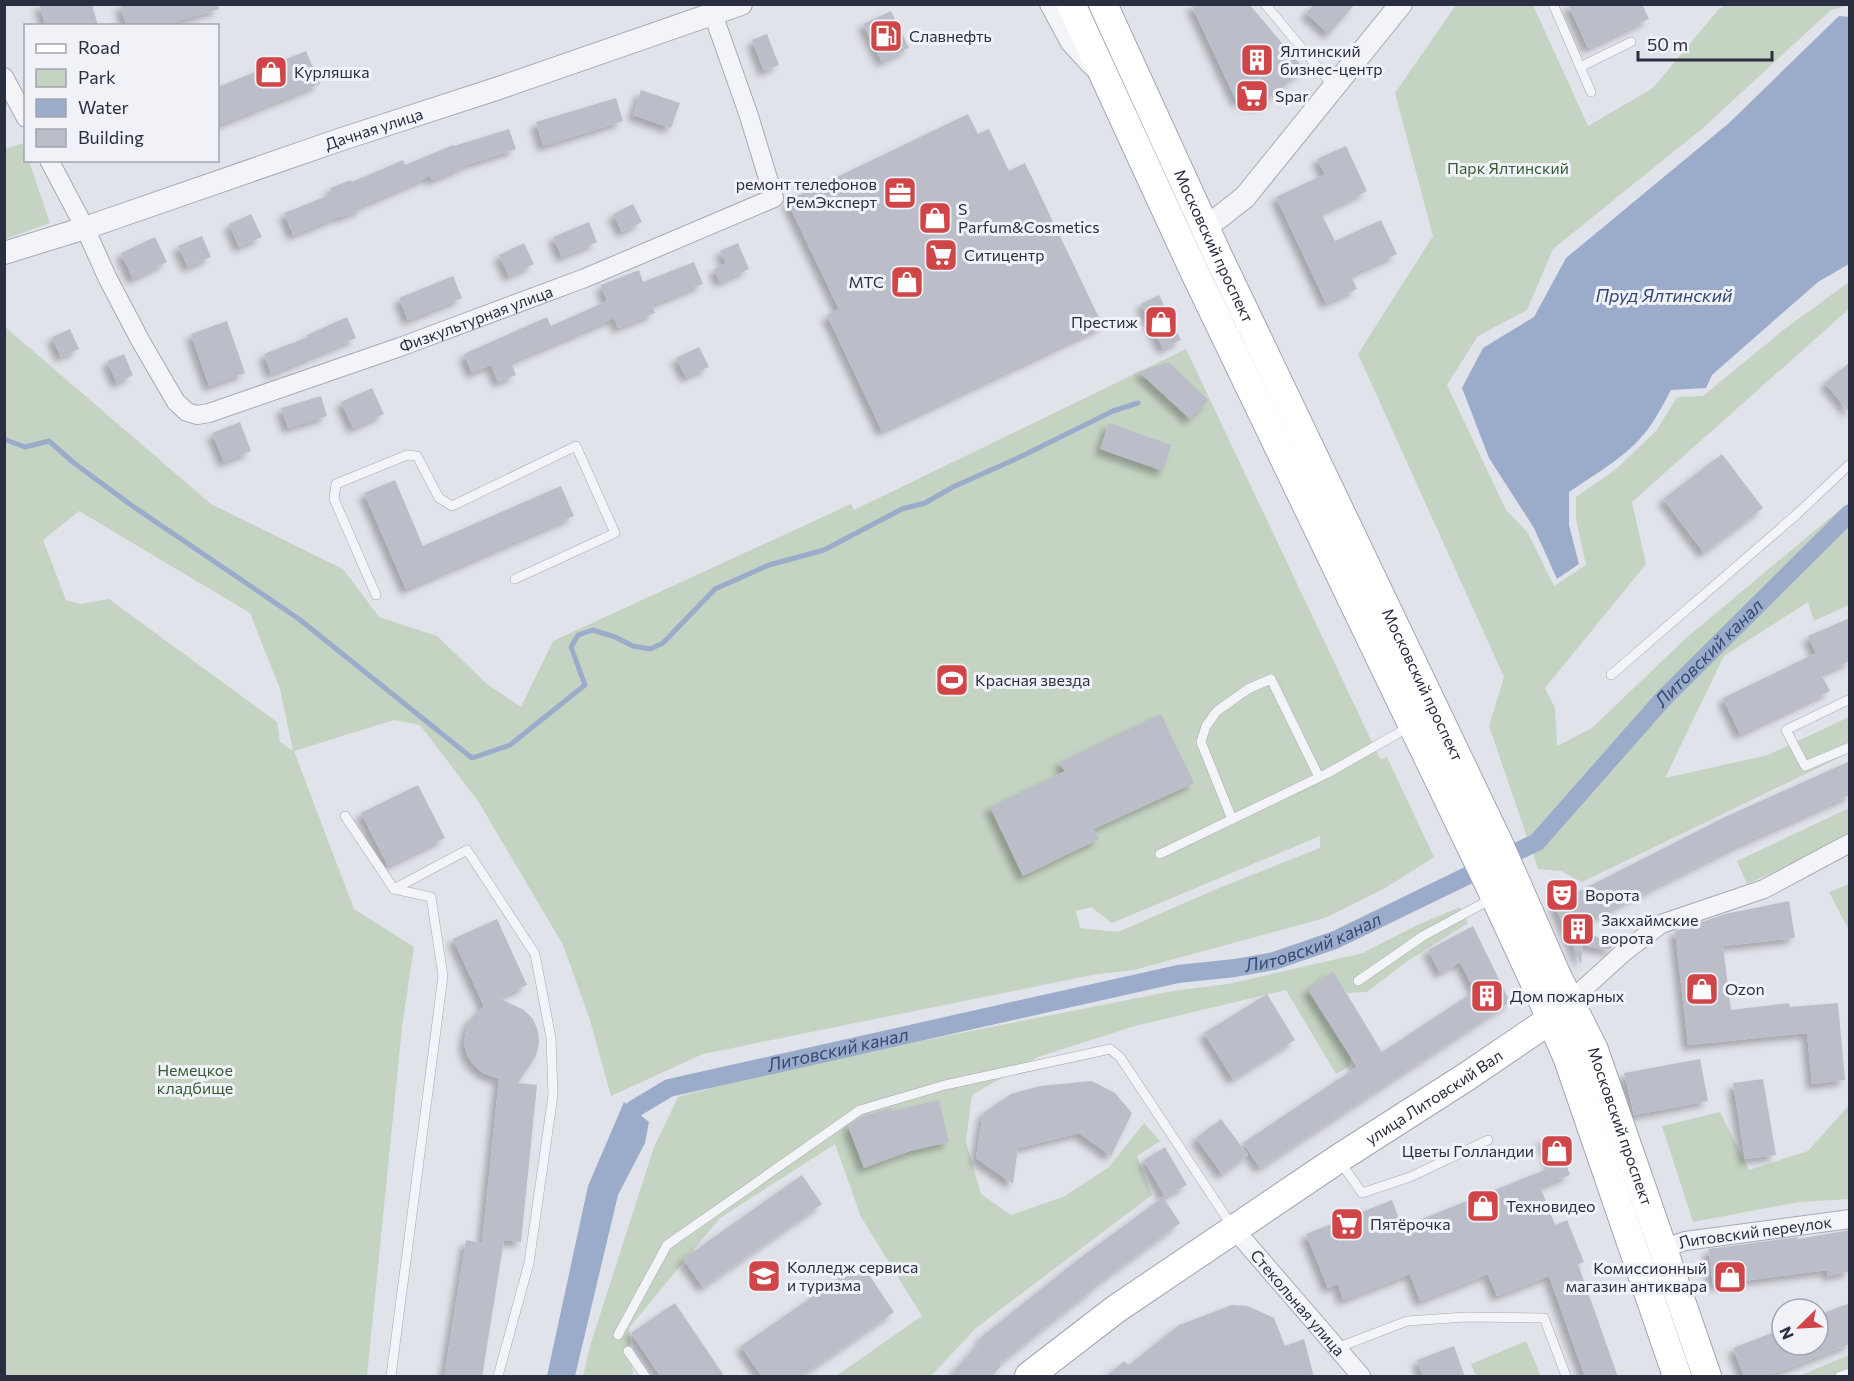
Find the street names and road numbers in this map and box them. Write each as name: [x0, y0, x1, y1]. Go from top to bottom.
street label: Дачная улица: [322, 103, 425, 153]
street label: Московский проспект: [1171, 166, 1258, 326]
street label: Физкультурная улица: [396, 281, 555, 355]
street label: Московский проспект: [1379, 605, 1468, 764]
street label: Московский проспект: [1585, 1044, 1657, 1208]
street label: улица Литовский Вал: [1362, 1045, 1506, 1148]
street label: Литовский переулок: [1675, 1211, 1833, 1252]
street label: Стекольная улица: [1247, 1245, 1349, 1359]

